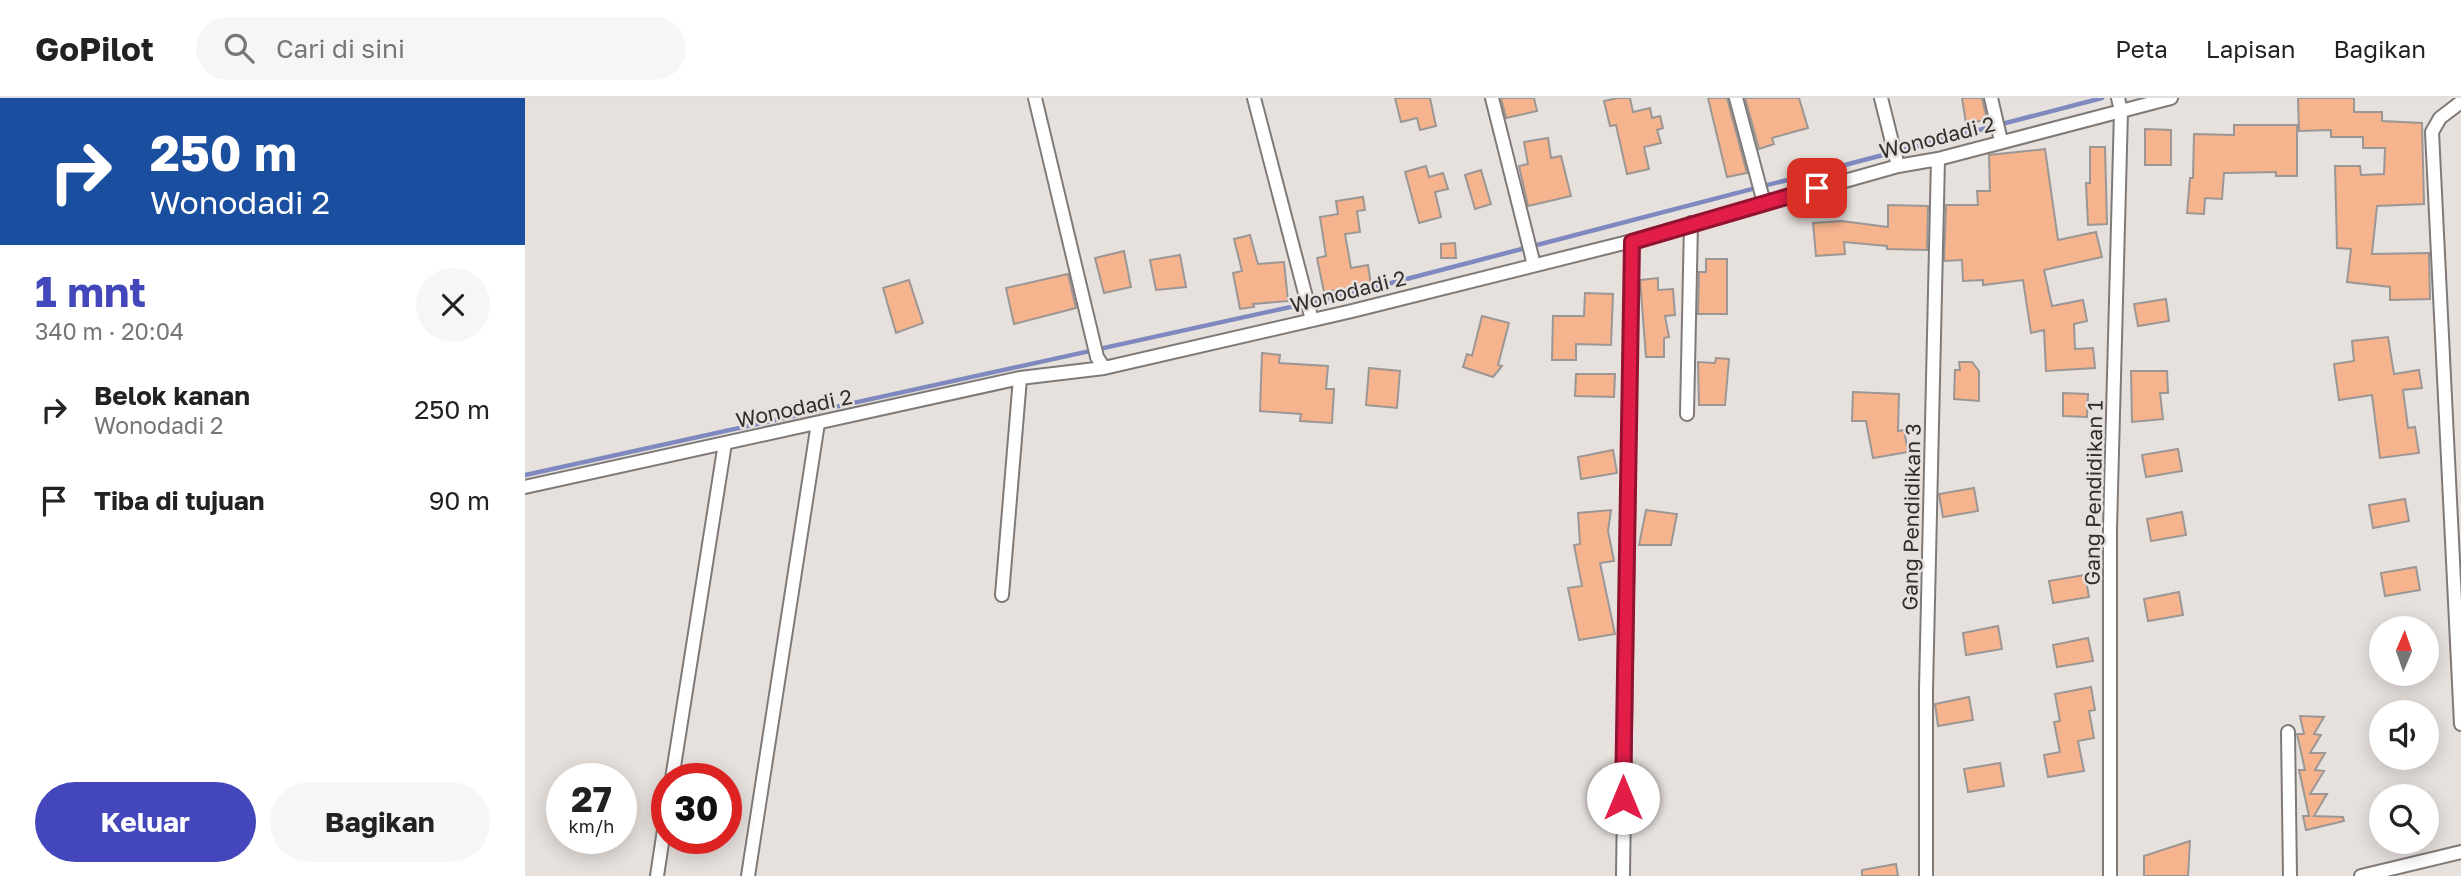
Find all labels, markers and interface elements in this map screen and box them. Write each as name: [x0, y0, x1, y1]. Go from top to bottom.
search box: [196, 17, 686, 80]
text: GoPilot: [35, 29, 154, 68]
icon: search: [220, 29, 258, 67]
text: Cari di sini: [276, 33, 405, 64]
text: Peta: [2115, 34, 2168, 63]
text: Lapisan: [2206, 34, 2296, 63]
text: Bagikan: [2334, 34, 2426, 63]
street label: Wonodadi 2: [1877, 110, 1997, 164]
text: 250 m: [150, 123, 297, 182]
icon: right: [35, 126, 126, 217]
pin: [1787, 158, 1847, 218]
icon: arrive: [1798, 169, 1836, 207]
text: Wonodadi 2: [150, 183, 330, 221]
street label: Wonodadi 2: [1288, 264, 1408, 318]
text: 1 mnt: [35, 266, 146, 316]
button: close: [416, 268, 490, 342]
text: 340 m · 20:04: [35, 317, 184, 345]
text: Belok kanan: [94, 380, 250, 411]
street label: Wonodadi 2: [733, 383, 855, 433]
icon: right: [35, 391, 73, 429]
text: 250 m: [414, 394, 490, 425]
street label: Gang Pendidikan 1: [2078, 400, 2108, 586]
text: Wonodadi 2: [94, 411, 223, 439]
street label: Gang Pendidikan 3: [1896, 423, 1926, 611]
icon: arrive: [35, 482, 73, 520]
text: Tiba di tujuan: [94, 485, 264, 516]
text: 90 m: [429, 485, 490, 516]
north arrow: [2369, 616, 2439, 686]
map controls: [2369, 616, 2439, 854]
button: sound: [2369, 700, 2439, 770]
position arrow: [1586, 761, 1660, 835]
speed limit sign: 30: [651, 763, 742, 854]
text: 27: [571, 778, 612, 820]
button: Keluar: [35, 782, 256, 862]
button: Bagikan: [270, 782, 490, 862]
button: search: [2369, 784, 2439, 854]
text: km/h: [569, 815, 614, 837]

